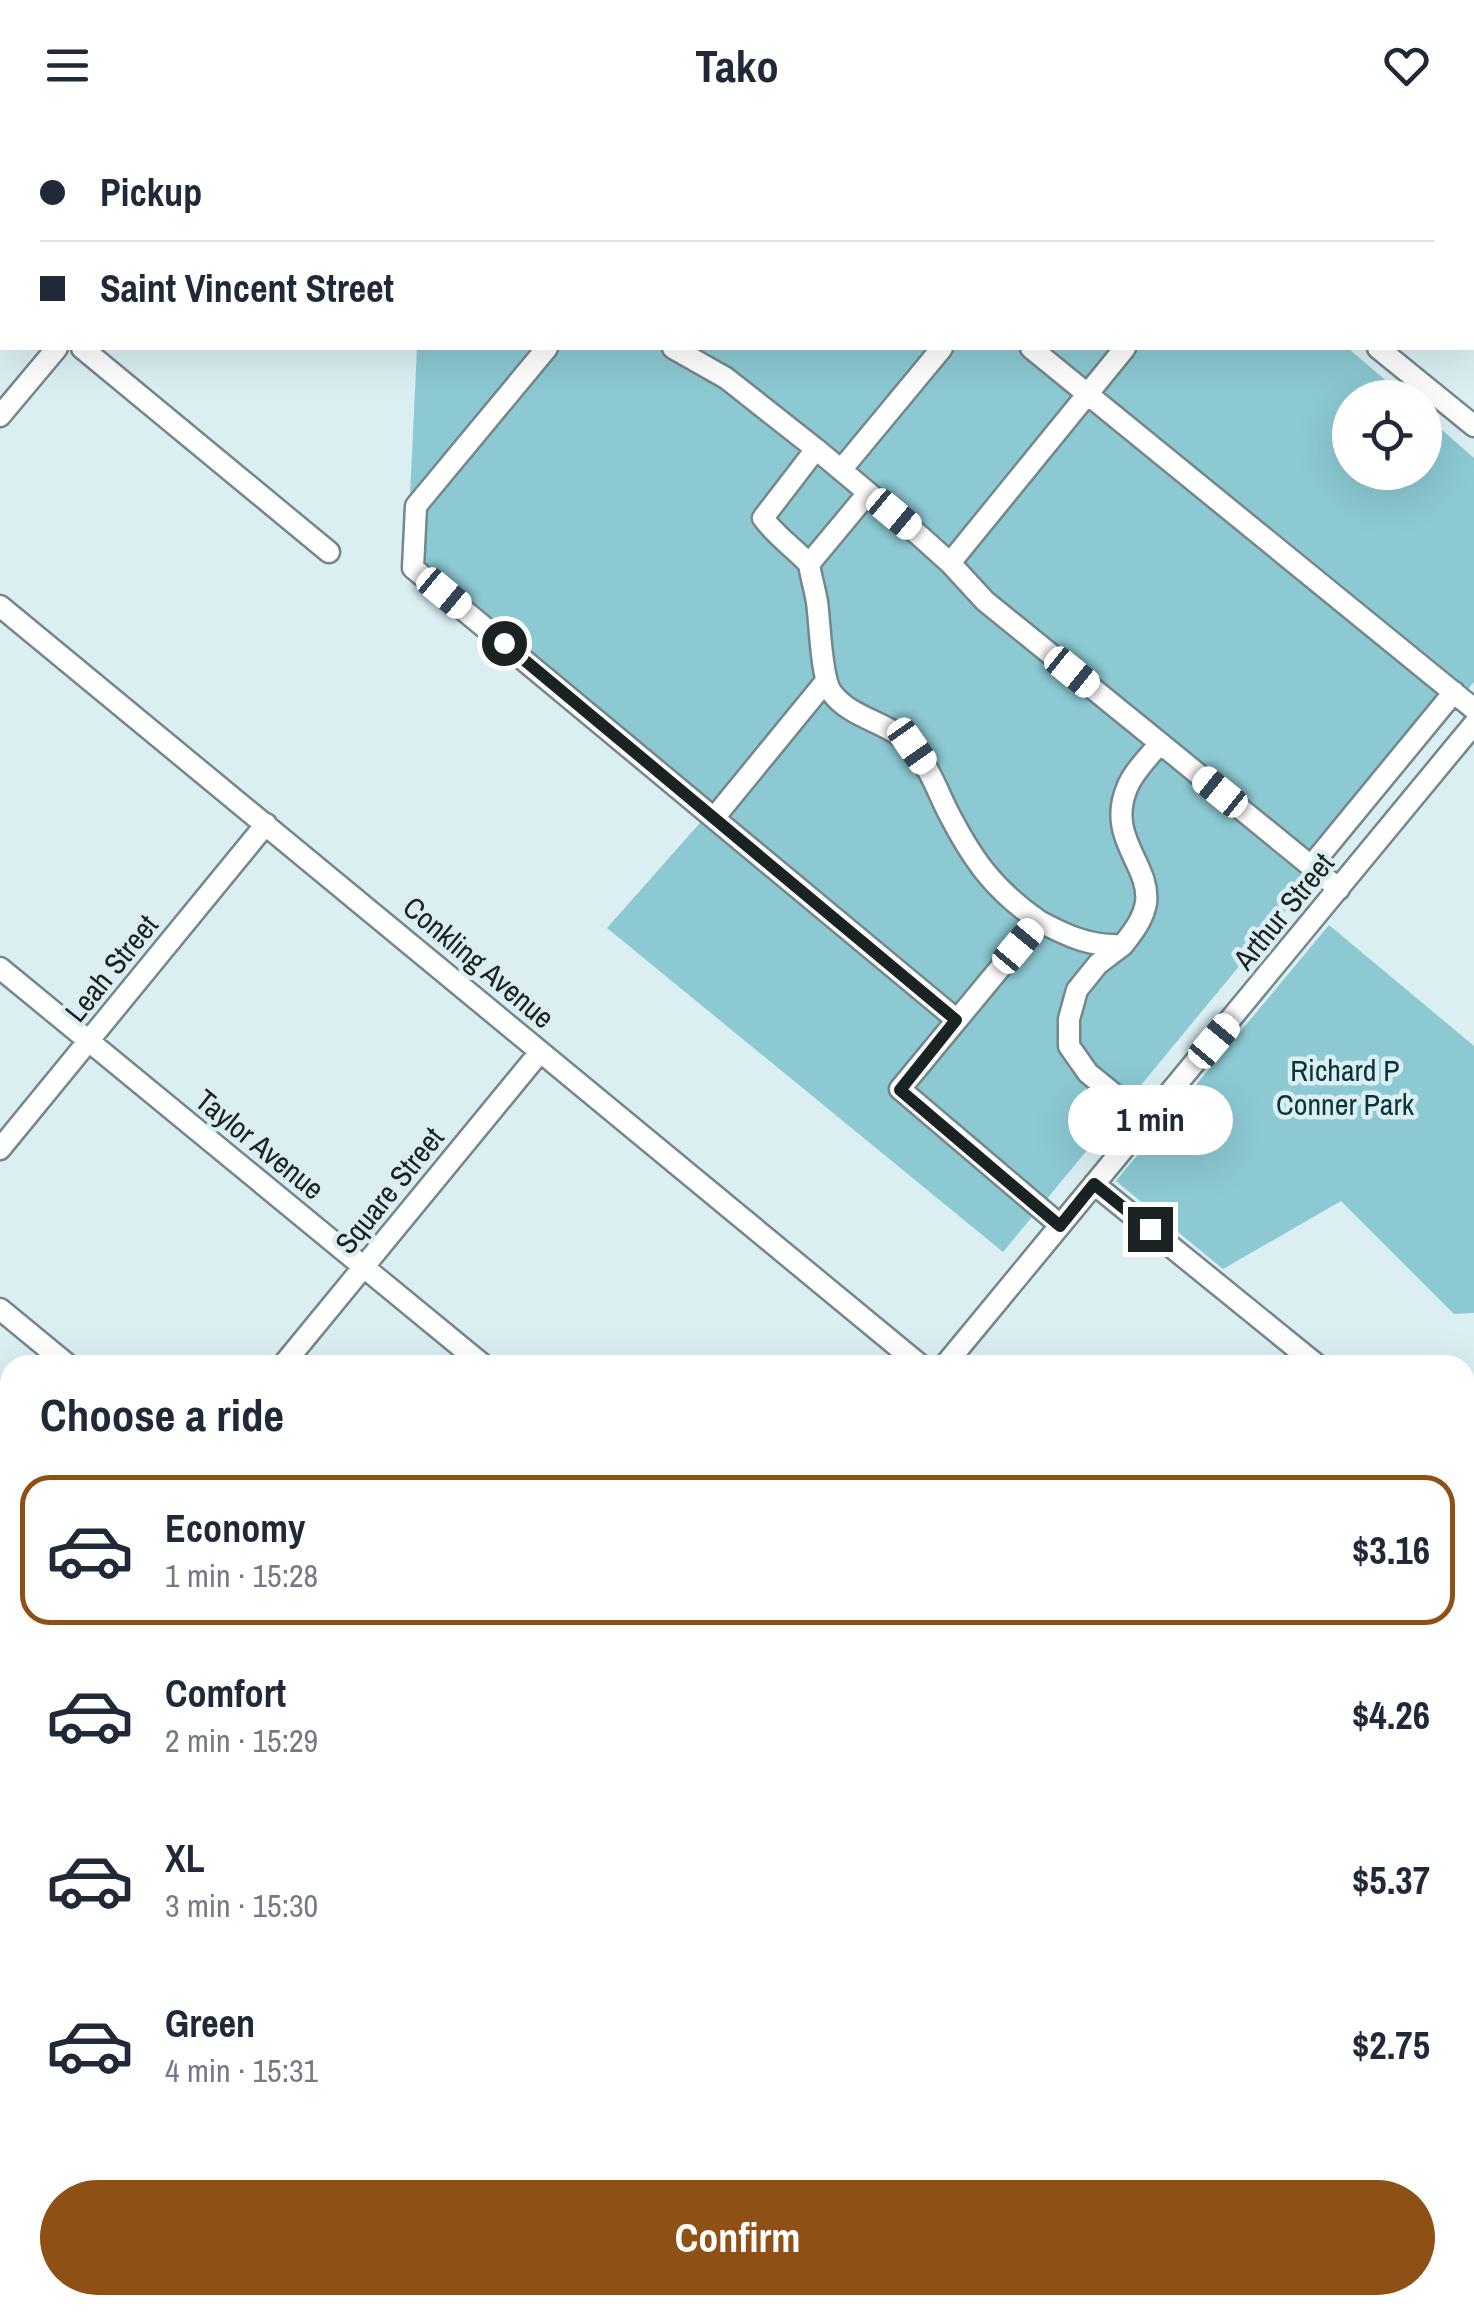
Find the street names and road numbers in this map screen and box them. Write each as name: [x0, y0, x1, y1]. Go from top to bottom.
street label: Arthur Street: [1223, 844, 1343, 979]
street label: Conkling Avenue: [395, 887, 563, 1037]
street label: Leah Street: [55, 906, 167, 1030]
street label: Taylor Avenue: [187, 1080, 333, 1208]
street label: Square Street: [326, 1118, 452, 1262]

